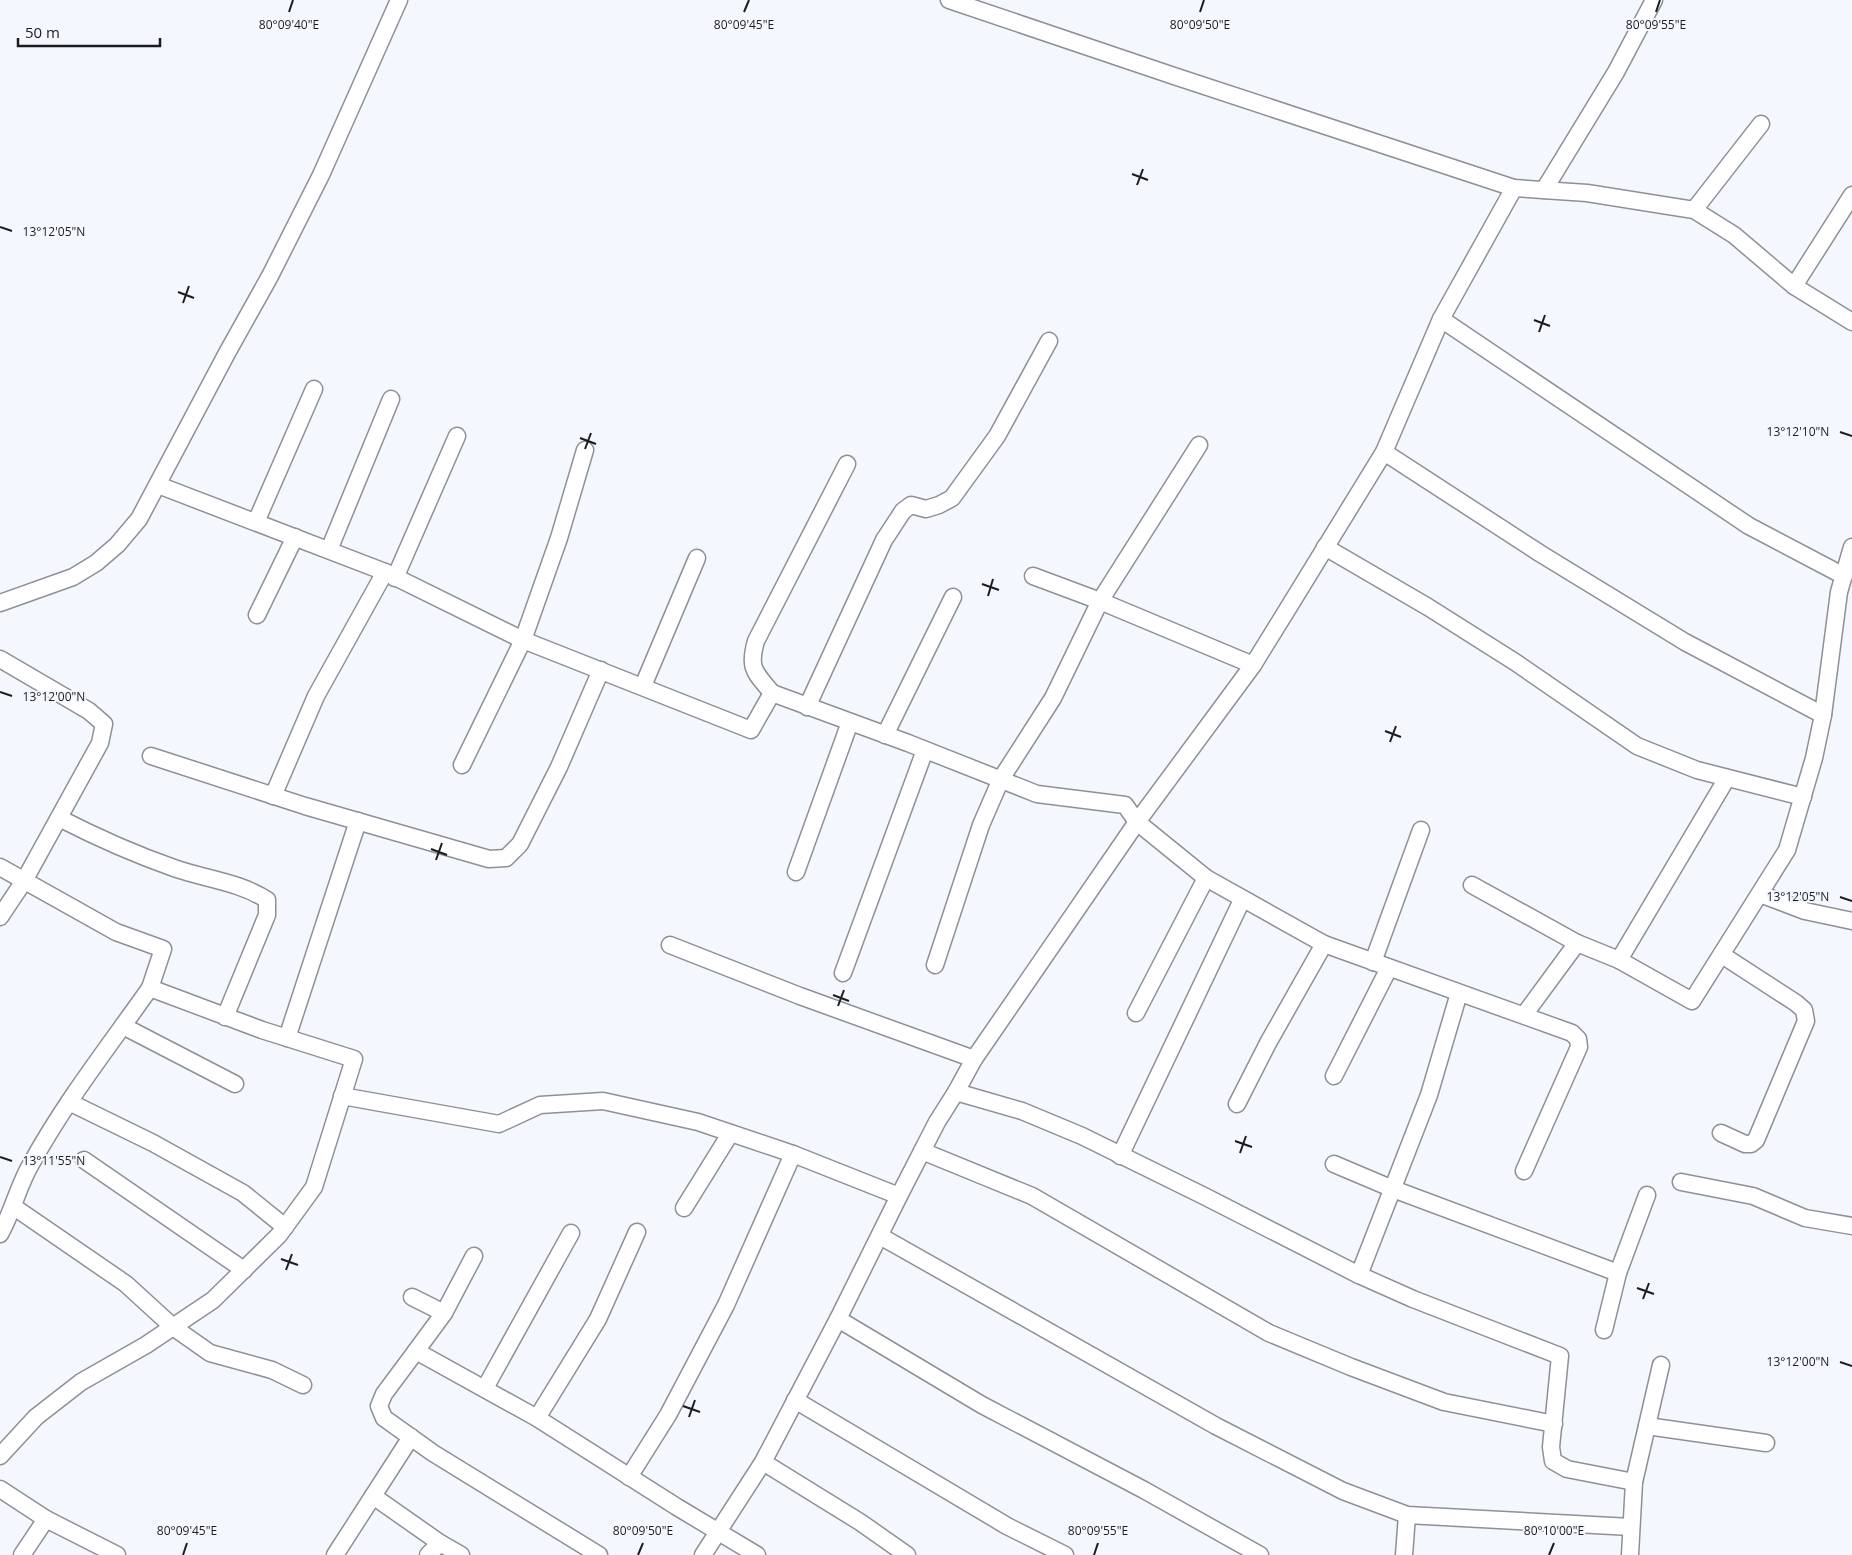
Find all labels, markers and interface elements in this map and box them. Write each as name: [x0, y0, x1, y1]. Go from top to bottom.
scale bar: [18, 15, 160, 47]
text: 80°09'40"E: [259, 16, 319, 33]
text: 80°09'45"E: [714, 16, 774, 33]
text: 80°09'50"E: [1170, 16, 1230, 33]
text: 80°09'55"E: [1626, 16, 1686, 33]
text: 50 m: [25, 22, 60, 42]
text: 13°12'05"N: [23, 223, 85, 240]
text: 13°12'10"N: [1767, 423, 1829, 440]
text: 13°12'00"N: [23, 688, 85, 705]
text: 13°12'05"N: [1767, 888, 1829, 905]
text: 13°11'55"N: [23, 1152, 85, 1169]
text: 13°12'00"N: [1767, 1353, 1829, 1370]
text: 80°09'45"E: [157, 1522, 217, 1539]
text: 80°09'50"E: [613, 1522, 673, 1539]
text: 80°09'55"E: [1068, 1522, 1128, 1539]
text: 80°10'00"E: [1524, 1522, 1584, 1539]

